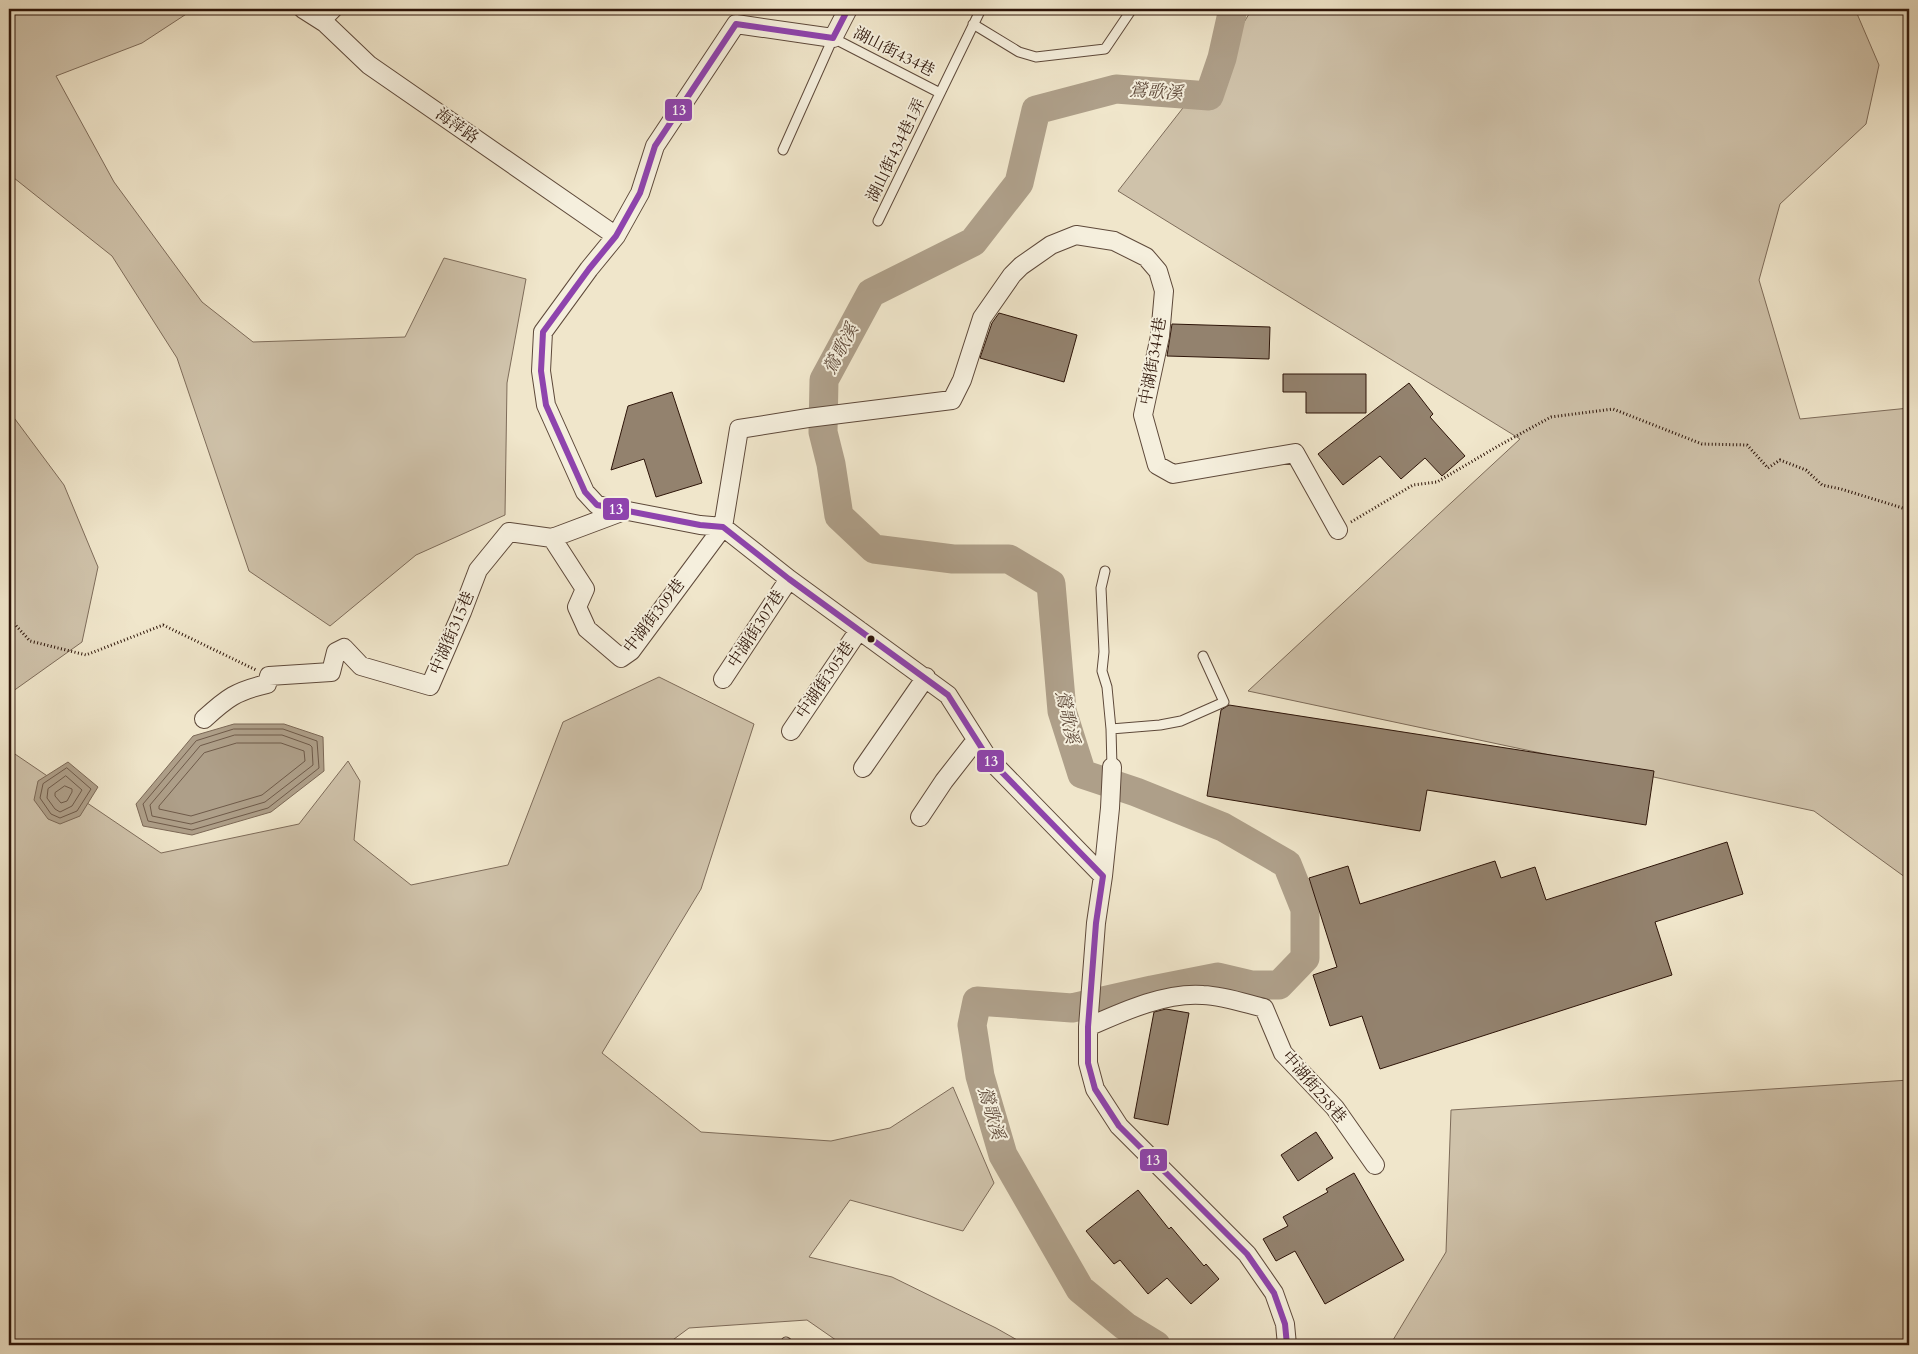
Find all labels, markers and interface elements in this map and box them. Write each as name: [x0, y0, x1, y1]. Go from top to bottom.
street label: 湖山街434巷: [850, 22, 938, 82]
water label: 鶯歌溪: [1128, 78, 1186, 106]
street label: 湖山街434巷1弄: [861, 94, 931, 206]
line badge: 13: [664, 98, 693, 122]
text: 13: [672, 101, 686, 120]
street label: 海萍路: [431, 103, 483, 149]
street label: 中湖街344巷: [1134, 315, 1172, 407]
water label: 鶯歌溪: [817, 318, 866, 379]
line badge: 13: [602, 497, 630, 521]
text: 13: [609, 500, 623, 519]
street label: 中湖街309巷: [618, 574, 690, 658]
street label: 中湖街307巷: [723, 586, 789, 672]
street label: 中湖街315巷: [425, 588, 479, 678]
unlabelled marker: [866, 634, 876, 644]
street label: 中湖街305巷: [791, 637, 859, 723]
water label: 鶯歌溪: [1049, 688, 1085, 748]
line badge: 13: [976, 749, 1005, 773]
text: 13: [984, 752, 998, 771]
street label: 中湖街258巷: [1277, 1046, 1351, 1128]
water label: 鶯歌溪: [972, 1084, 1011, 1144]
line badge: 13: [1139, 1148, 1168, 1172]
text: 13: [1146, 1151, 1160, 1170]

